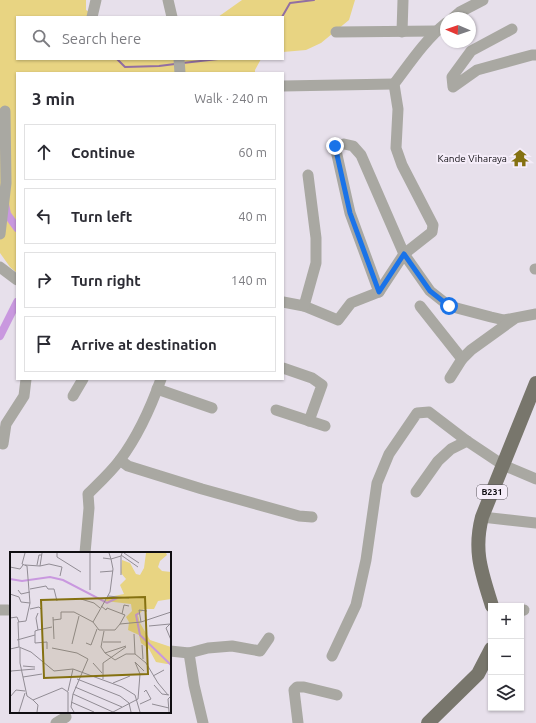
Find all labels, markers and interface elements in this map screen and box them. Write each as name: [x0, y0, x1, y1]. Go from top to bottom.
north arrow: [440, 12, 476, 48]
search box: [16, 16, 284, 60]
icon: search: [30, 27, 52, 49]
text: Search here: [62, 30, 141, 47]
text: 3 min: [32, 89, 75, 108]
text: Walk · 240 m: [194, 91, 268, 105]
route end: [326, 137, 344, 155]
icon: ahead: [33, 141, 55, 163]
text: Continue: [71, 144, 135, 161]
text: 60 m: [238, 145, 267, 159]
temple icon: Kande Viharaya: [510, 148, 530, 168]
place label: Kande Viharaya: [438, 153, 507, 164]
icon: left: [33, 205, 55, 227]
text: Turn left: [71, 208, 132, 225]
text: 40 m: [238, 209, 267, 223]
icon: right: [33, 269, 55, 291]
text: Turn right: [71, 272, 141, 289]
text: 140 m: [231, 273, 267, 287]
route start: [440, 297, 458, 315]
icon: arrive: [33, 333, 55, 355]
text: Arrive at destination: [71, 336, 217, 353]
road number: B231: [477, 485, 507, 499]
inset map: [10, 552, 171, 713]
map controls: [488, 603, 524, 711]
button: +: [488, 603, 524, 639]
button: −: [488, 639, 524, 675]
button: layers: [488, 675, 524, 711]

